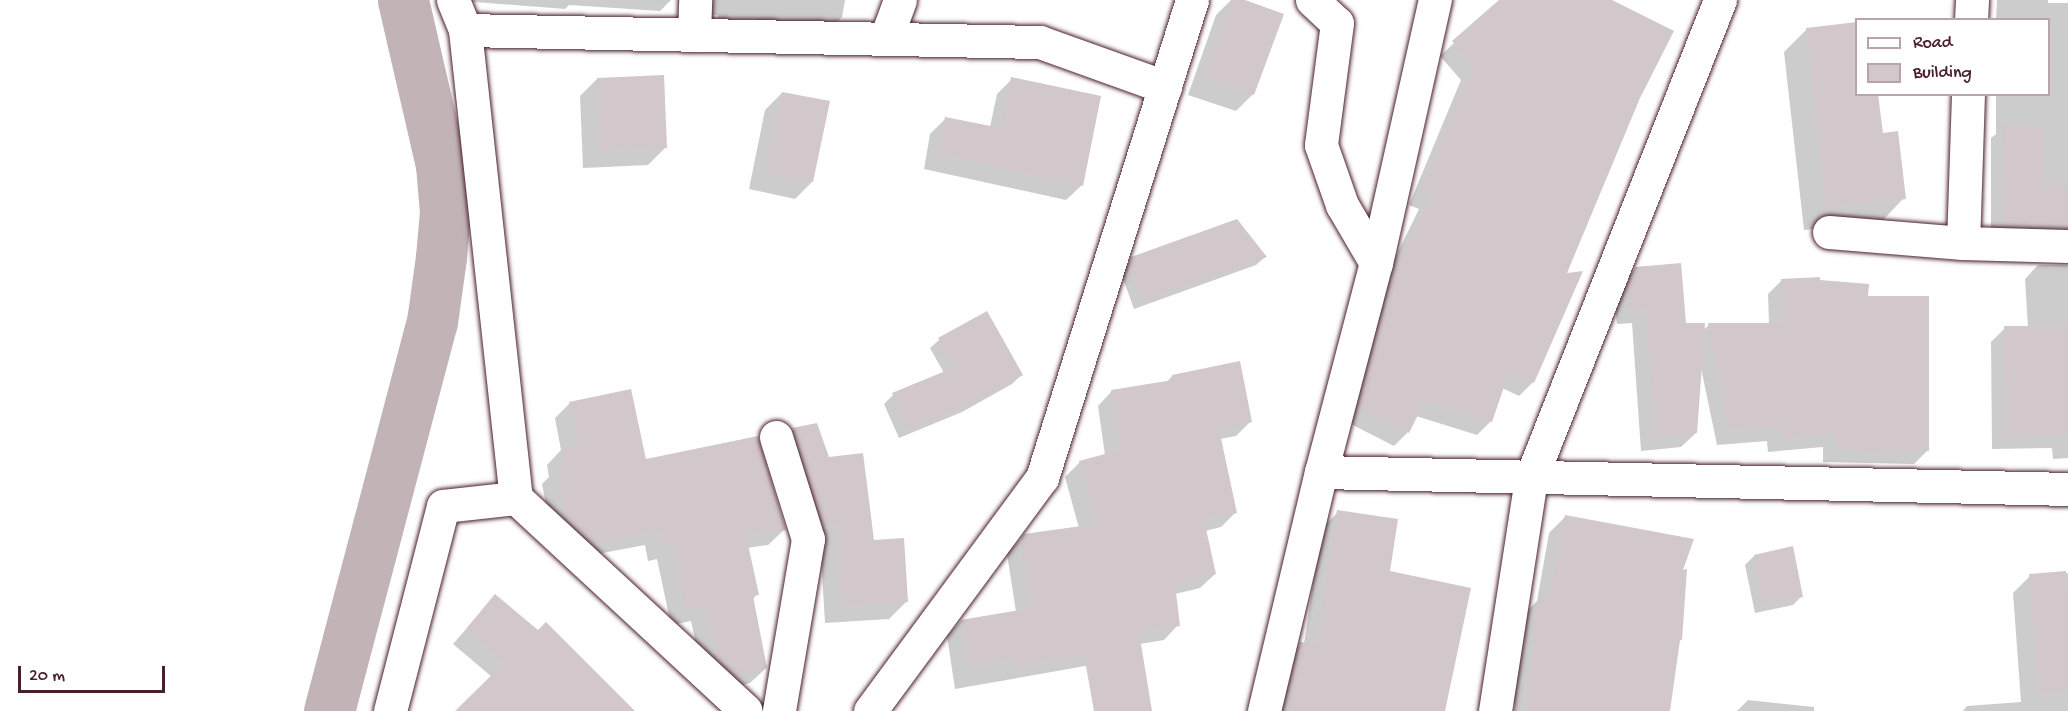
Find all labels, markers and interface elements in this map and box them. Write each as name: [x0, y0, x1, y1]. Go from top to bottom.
legend: [1855, 18, 2050, 96]
text: Road: [1913, 33, 1952, 54]
text: Building: [1913, 63, 1972, 84]
scale bar: [21, 654, 168, 692]
text: 20 m: [29, 666, 65, 687]

